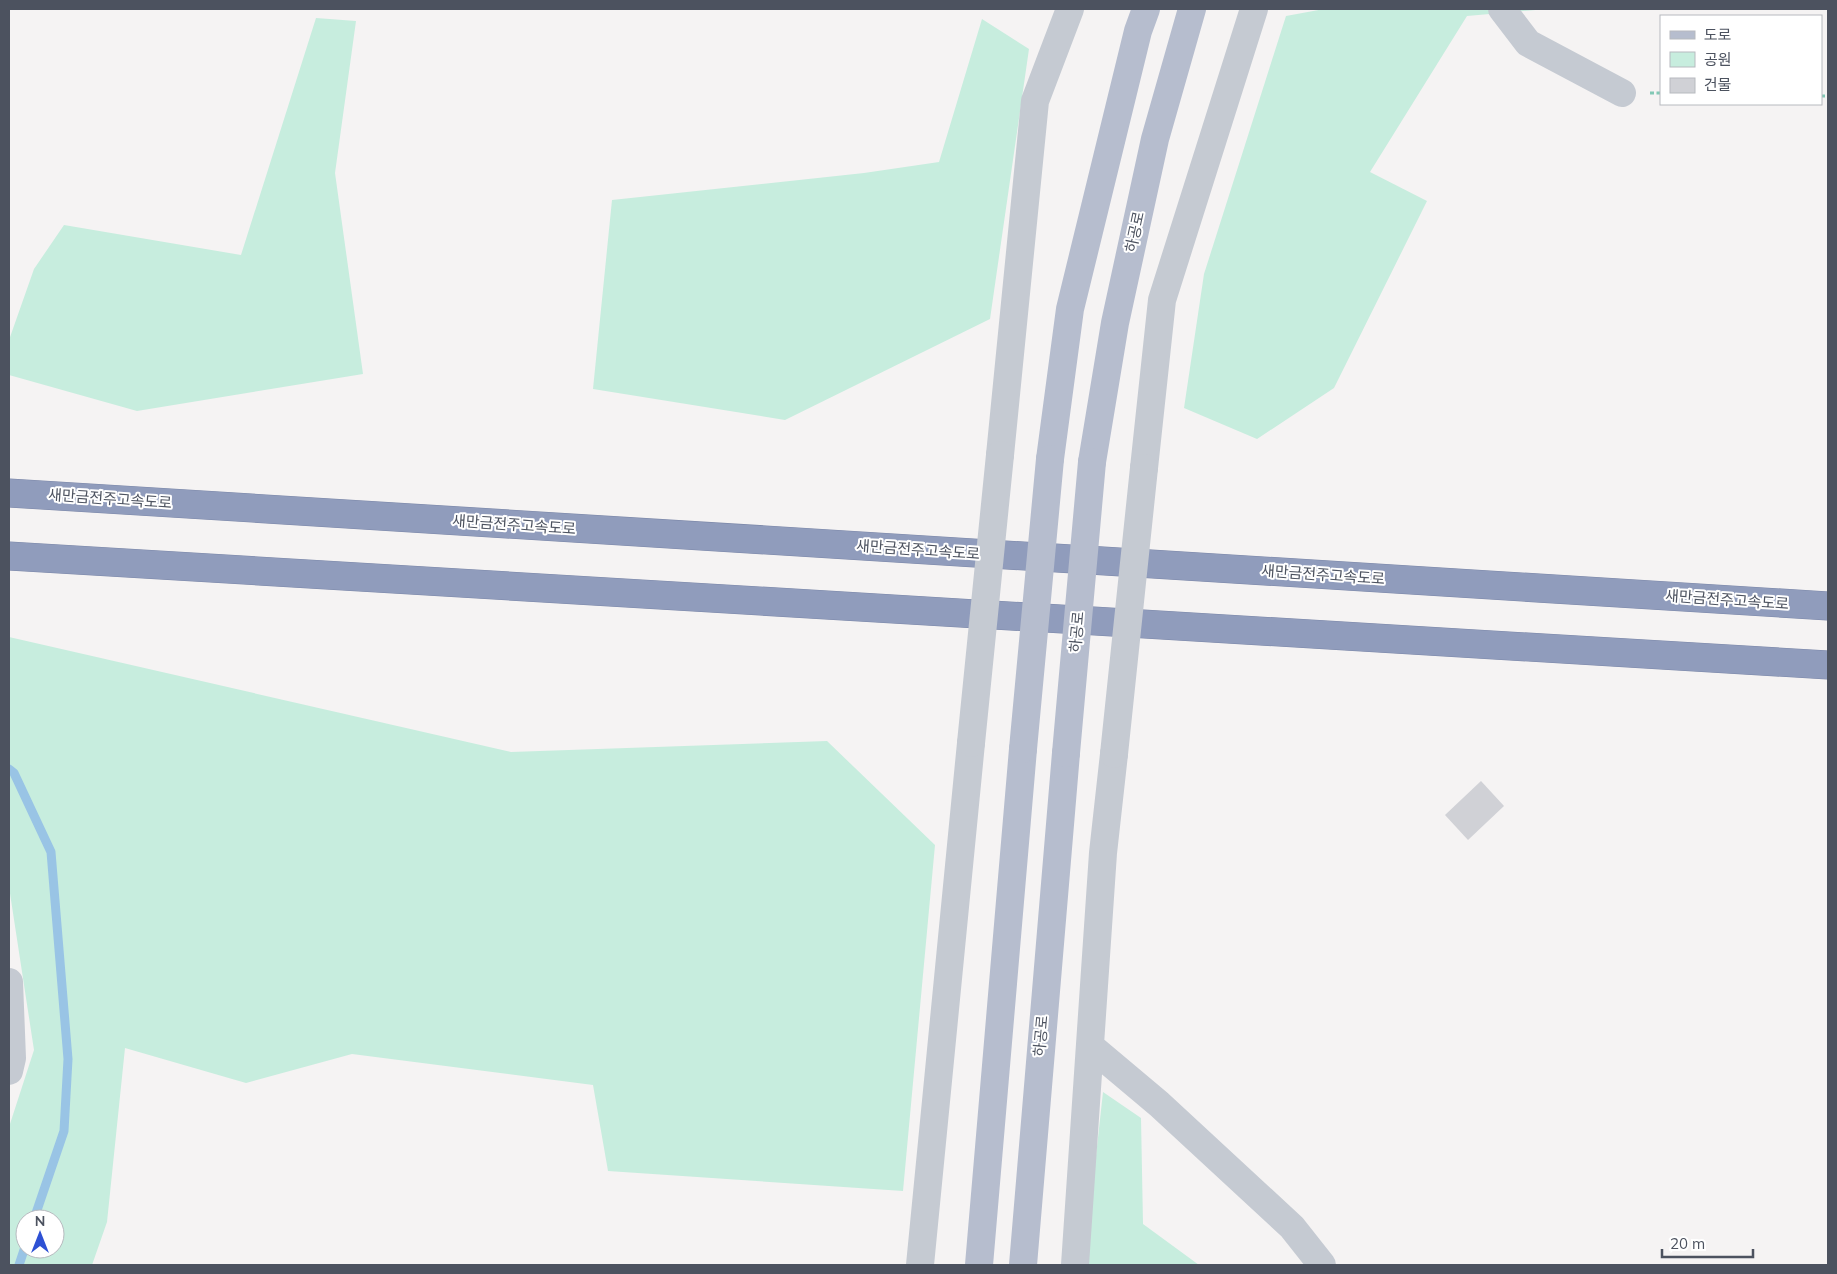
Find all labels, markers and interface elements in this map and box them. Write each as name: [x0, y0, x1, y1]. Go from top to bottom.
legend: [1660, 15, 1822, 105]
text: 도로: [1704, 25, 1732, 44]
text: 공원: [1704, 50, 1732, 69]
text: 건물: [1704, 75, 1732, 94]
street label: 하공로: [1121, 210, 1148, 254]
street label: 새만금전주고속도로: [47, 485, 173, 512]
street label: 새만금전주고속도로: [451, 511, 577, 538]
street label: 새만금전주고속도로: [855, 536, 981, 563]
street label: 새만금전주고속도로: [1260, 561, 1386, 588]
street label: 새만금전주고속도로: [1664, 586, 1790, 613]
street label: 하공로: [1065, 611, 1088, 653]
street label: 하공로: [1029, 1015, 1052, 1057]
north arrow: [15, 1209, 65, 1259]
text: N: [35, 1212, 45, 1230]
scale bar: [1662, 1226, 1753, 1258]
text: 20 m: [1670, 1234, 1705, 1253]

